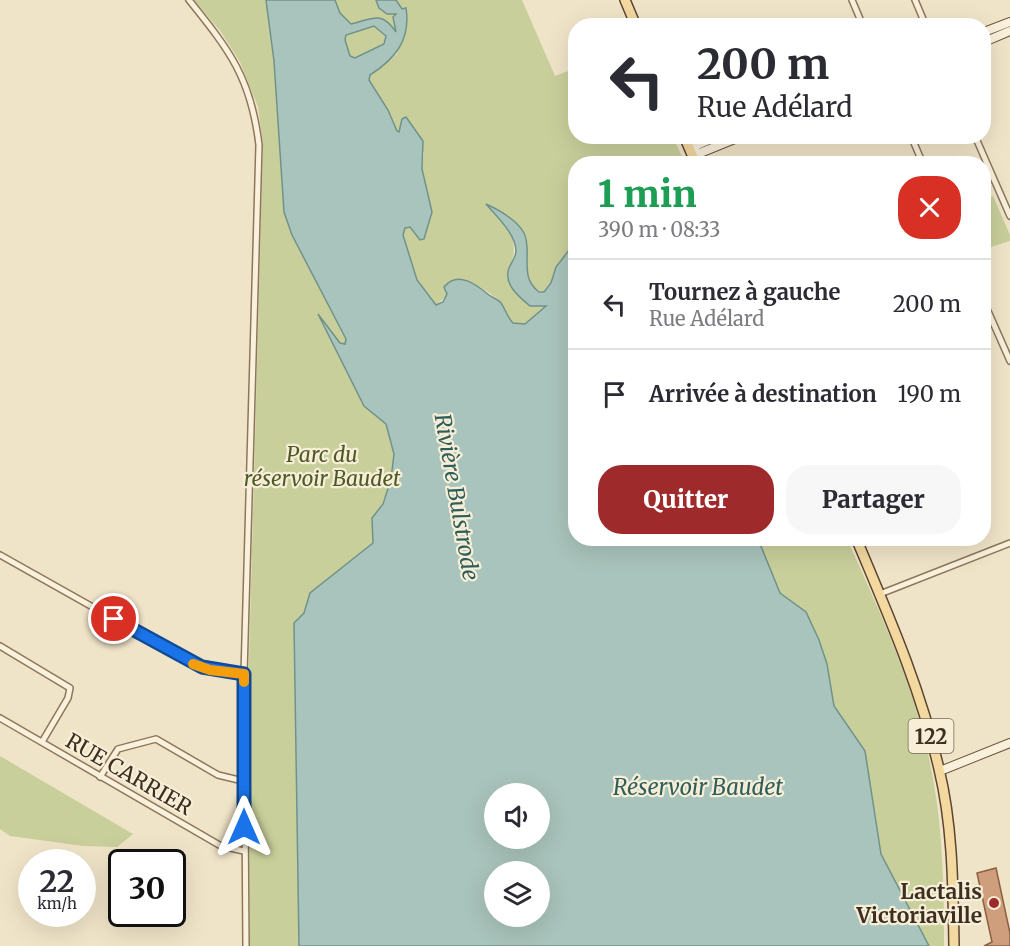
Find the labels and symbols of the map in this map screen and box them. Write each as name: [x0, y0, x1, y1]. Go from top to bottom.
water label: Rivière Bulstrode: [429, 412, 485, 582]
park label: Parc du réservoir Baudet: [244, 441, 401, 492]
pin: [88, 593, 139, 644]
road number: 122: [908, 719, 954, 753]
street label: RUE CARRIER: [61, 727, 197, 821]
water label: Réservoir Baudet: [613, 773, 783, 801]
position arrow: [212, 795, 276, 859]
speed limit sign: 30: [108, 849, 186, 927]
place label: Lactalis Victoriaville: [856, 878, 982, 929]
marker: Lactalis Victoriaville: [987, 896, 1001, 910]

